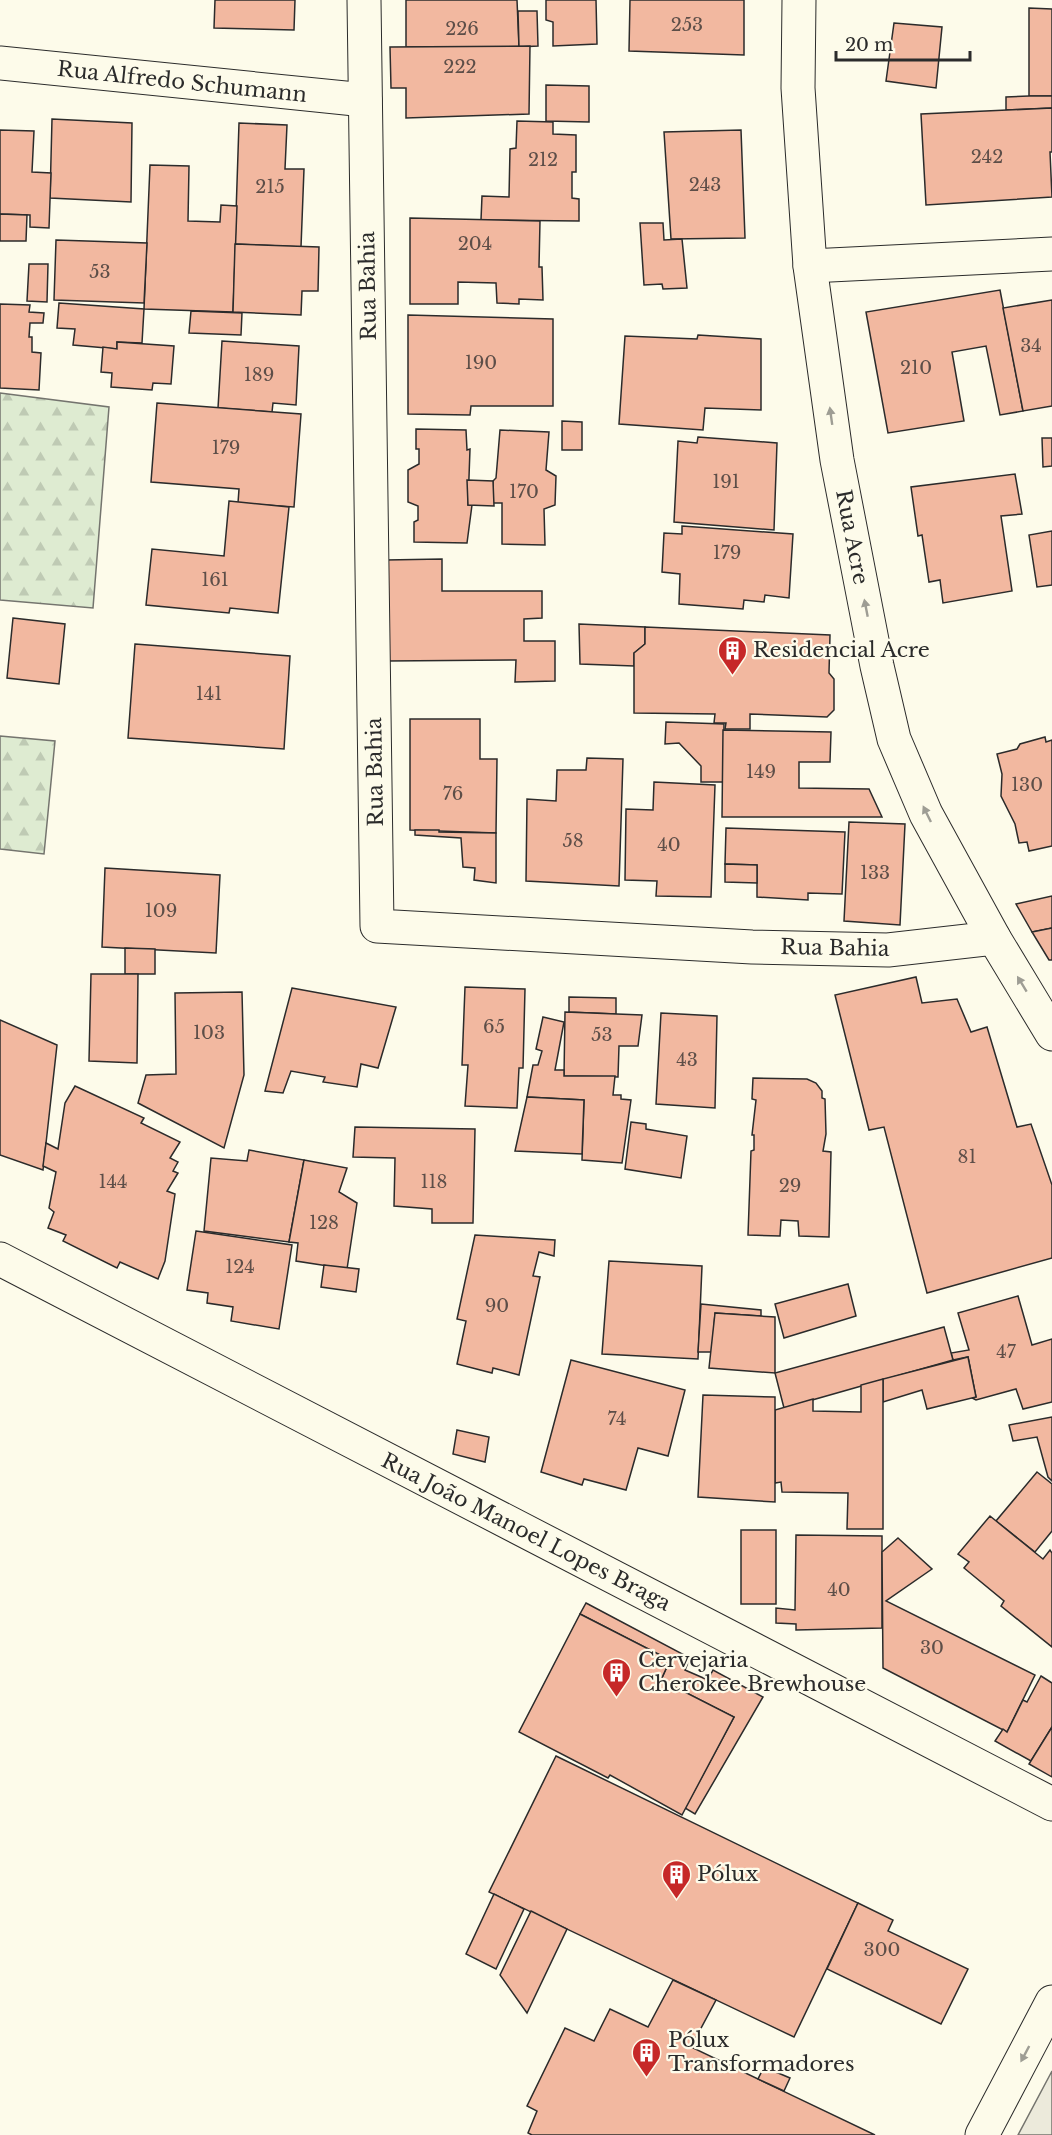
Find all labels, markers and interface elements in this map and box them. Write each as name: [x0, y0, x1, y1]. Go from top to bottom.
house number: 253: [671, 14, 703, 36]
house number: 226: [445, 18, 479, 40]
scale bar: [836, 24, 970, 62]
text: 20 m: [845, 34, 893, 56]
street label: Rua Alfredo Schumann: [56, 56, 308, 108]
house number: 222: [443, 56, 477, 78]
house number: 242: [971, 146, 1003, 168]
house number: 212: [528, 149, 558, 171]
house number: 243: [689, 174, 721, 196]
house number: 215: [255, 176, 285, 198]
street label: Rua Bahia: [354, 231, 382, 341]
house number: 204: [458, 233, 492, 255]
house number: 53: [89, 261, 111, 283]
house number: 34: [1020, 335, 1042, 357]
house number: 190: [465, 352, 497, 374]
house number: 210: [900, 357, 932, 379]
house number: 189: [244, 364, 274, 386]
one-way arrow: [827, 406, 836, 425]
house number: 179: [212, 437, 240, 459]
house number: 191: [712, 471, 740, 493]
house number: 170: [509, 481, 539, 503]
street label: Rua Acre: [830, 487, 874, 587]
house number: 179: [713, 542, 741, 564]
house number: 161: [201, 569, 229, 591]
one-way arrow: [861, 598, 870, 617]
building icon: Residencial Acre: [716, 634, 748, 676]
place label: Residencial Acre: [753, 637, 930, 663]
house number: 141: [196, 683, 222, 705]
street label: Rua Bahia: [361, 717, 389, 827]
house number: 149: [746, 761, 776, 783]
house number: 130: [1011, 774, 1043, 796]
house number: 76: [443, 783, 463, 805]
one-way arrow: [922, 805, 932, 823]
house number: 58: [562, 830, 584, 852]
house number: 40: [657, 834, 681, 856]
house number: 133: [860, 862, 890, 884]
house number: 109: [145, 900, 177, 922]
street label: Rua Bahia: [780, 934, 890, 962]
one-way arrow: [1017, 975, 1027, 992]
house number: 65: [483, 1016, 505, 1038]
house number: 103: [193, 1022, 225, 1044]
house number: 53: [591, 1024, 613, 1046]
house number: 43: [676, 1049, 698, 1071]
house number: 81: [958, 1146, 976, 1168]
house number: 144: [98, 1171, 128, 1193]
house number: 118: [421, 1171, 447, 1193]
house number: 29: [779, 1175, 801, 1197]
house number: 128: [309, 1212, 339, 1234]
house number: 124: [225, 1256, 255, 1278]
house number: 90: [485, 1295, 509, 1317]
house number: 47: [996, 1341, 1017, 1363]
house number: 74: [607, 1408, 627, 1430]
street label: Rua João Manoel Lopes Braga: [377, 1447, 675, 1617]
house number: 40: [827, 1579, 851, 1601]
house number: 30: [920, 1637, 944, 1659]
place label: Cervejaria Cherokee Brewhouse: [638, 1647, 866, 1697]
building icon: Cervejaria Cherokee Brewhouse: [601, 1656, 633, 1698]
building icon: Pólux: [660, 1858, 692, 1900]
place label: Pólux: [697, 1861, 758, 1887]
house number: 300: [864, 1939, 900, 1961]
place label: Pólux Transformadores: [668, 2027, 855, 2077]
building icon: Pólux Transformadores: [631, 2036, 663, 2078]
one-way arrow: [1020, 2046, 1030, 2063]

